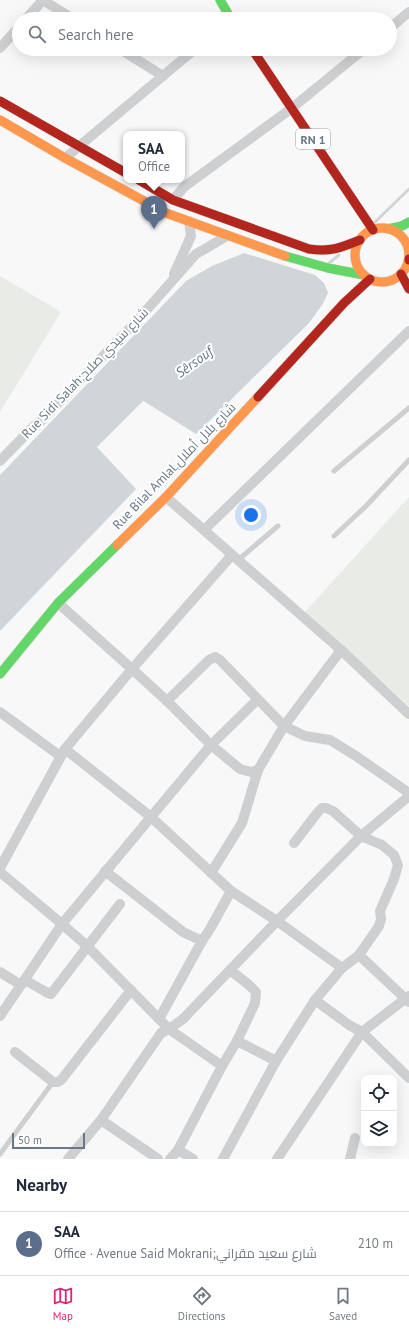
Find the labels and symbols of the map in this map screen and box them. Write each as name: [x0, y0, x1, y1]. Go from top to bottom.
road number: RN 1: [296, 129, 330, 149]
pin: 1: [141, 196, 167, 229]
street label: Rue Sidi Salah;شارع سيدي صلاح: [18, 304, 153, 443]
water label: Sêrsouf: [172, 341, 219, 382]
street label: Rue Bilal Amlal,شارع بلال أملال: [109, 399, 239, 533]
your location: [241, 505, 261, 525]
scale bar: [12, 1131, 85, 1150]

